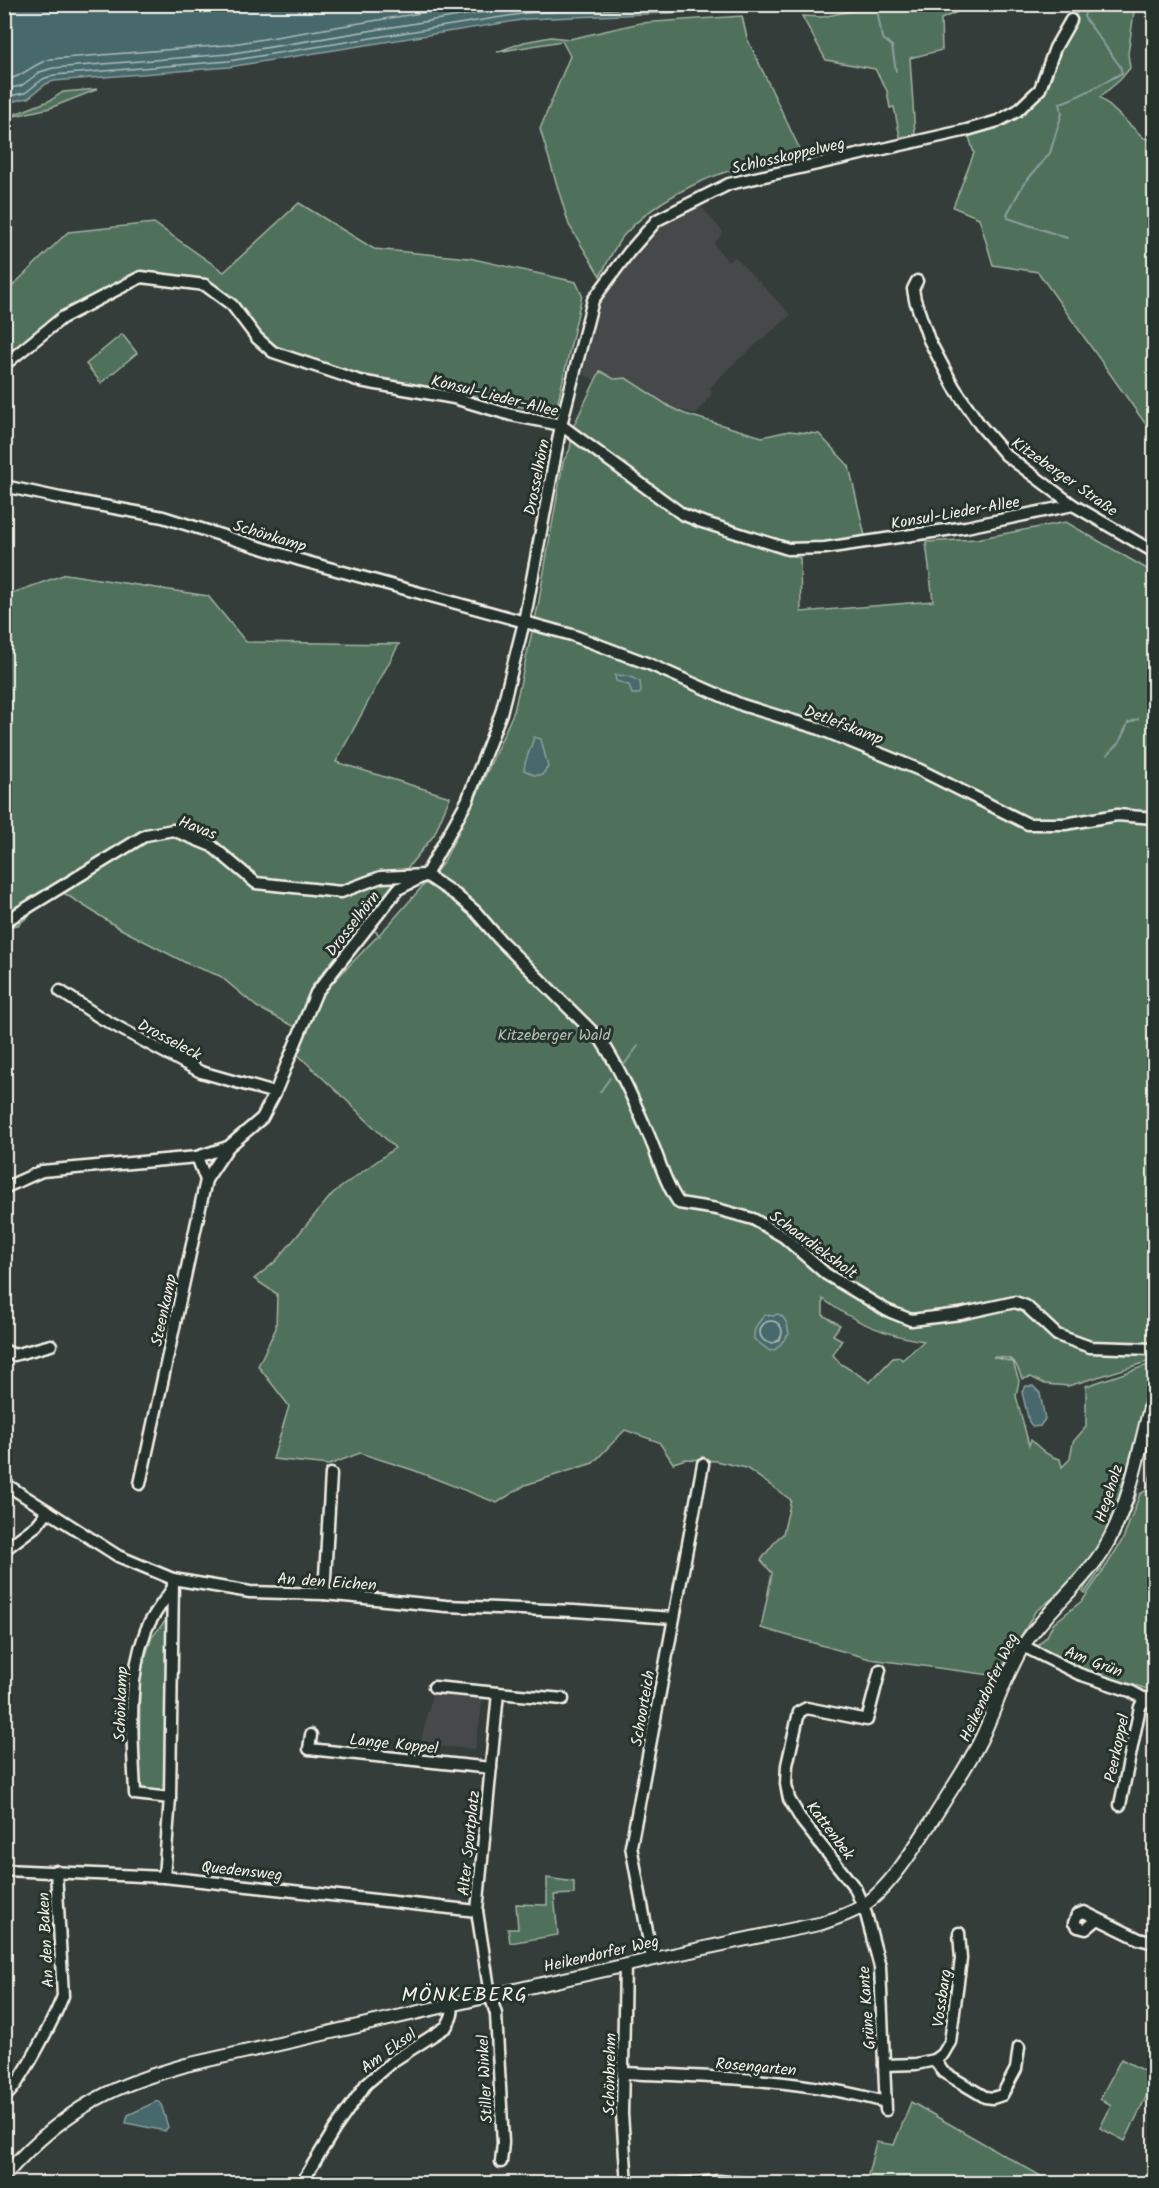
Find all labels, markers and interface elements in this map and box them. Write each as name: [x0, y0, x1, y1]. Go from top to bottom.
street label: Schlosskoppelweg: [729, 131, 848, 182]
street label: Konsul-Lieder-Allee: [428, 369, 561, 424]
street label: Kitzeberger Straße: [1006, 431, 1123, 523]
street label: Drosselhörn: [518, 437, 557, 518]
street label: Konsul-Lieder-Allee: [889, 490, 1022, 537]
street label: Schönkamp: [230, 513, 310, 560]
street label: Detlefskamp: [800, 699, 887, 752]
street label: Havas: [175, 810, 220, 847]
street label: Drosselhörn: [320, 886, 387, 962]
street label: Drosseleck: [133, 1013, 206, 1068]
park label: Kitzeberger Wald: [497, 1023, 612, 1048]
street label: Schaardieksholt: [764, 1205, 863, 1286]
street label: Steenkamp: [145, 1272, 184, 1349]
street label: Hegeholz: [1088, 1461, 1131, 1526]
street label: An den Eichen: [276, 1567, 377, 1598]
street label: Heikendorfer Weg: [953, 1629, 1026, 1746]
street label: Am Grün: [1061, 1640, 1126, 1685]
street label: Schönkamp: [108, 1666, 135, 1742]
street label: Schoorteich: [624, 1668, 662, 1748]
street label: Peerkoppel: [1098, 1712, 1137, 1785]
street label: Lange Koppel: [348, 1727, 440, 1762]
street label: Alter Sportplatz: [452, 1789, 487, 1897]
street label: Kattenbek: [799, 1796, 861, 1866]
street label: Quedensweg: [200, 1855, 284, 1888]
street label: An den Baken: [32, 1891, 61, 1988]
street label: Heikendorfer Weg: [541, 1929, 662, 1980]
street label: Grüne Kante: [852, 1965, 883, 2051]
street label: Vossbarg: [926, 1968, 959, 2029]
district label: MÖNKEBERG: [402, 1980, 528, 2012]
street label: Am Eksol: [356, 2022, 422, 2080]
street label: Schönbrehm: [597, 2032, 624, 2115]
street label: Stiller Winkel: [471, 2034, 500, 2124]
street label: Rosengarten: [714, 2051, 798, 2083]

